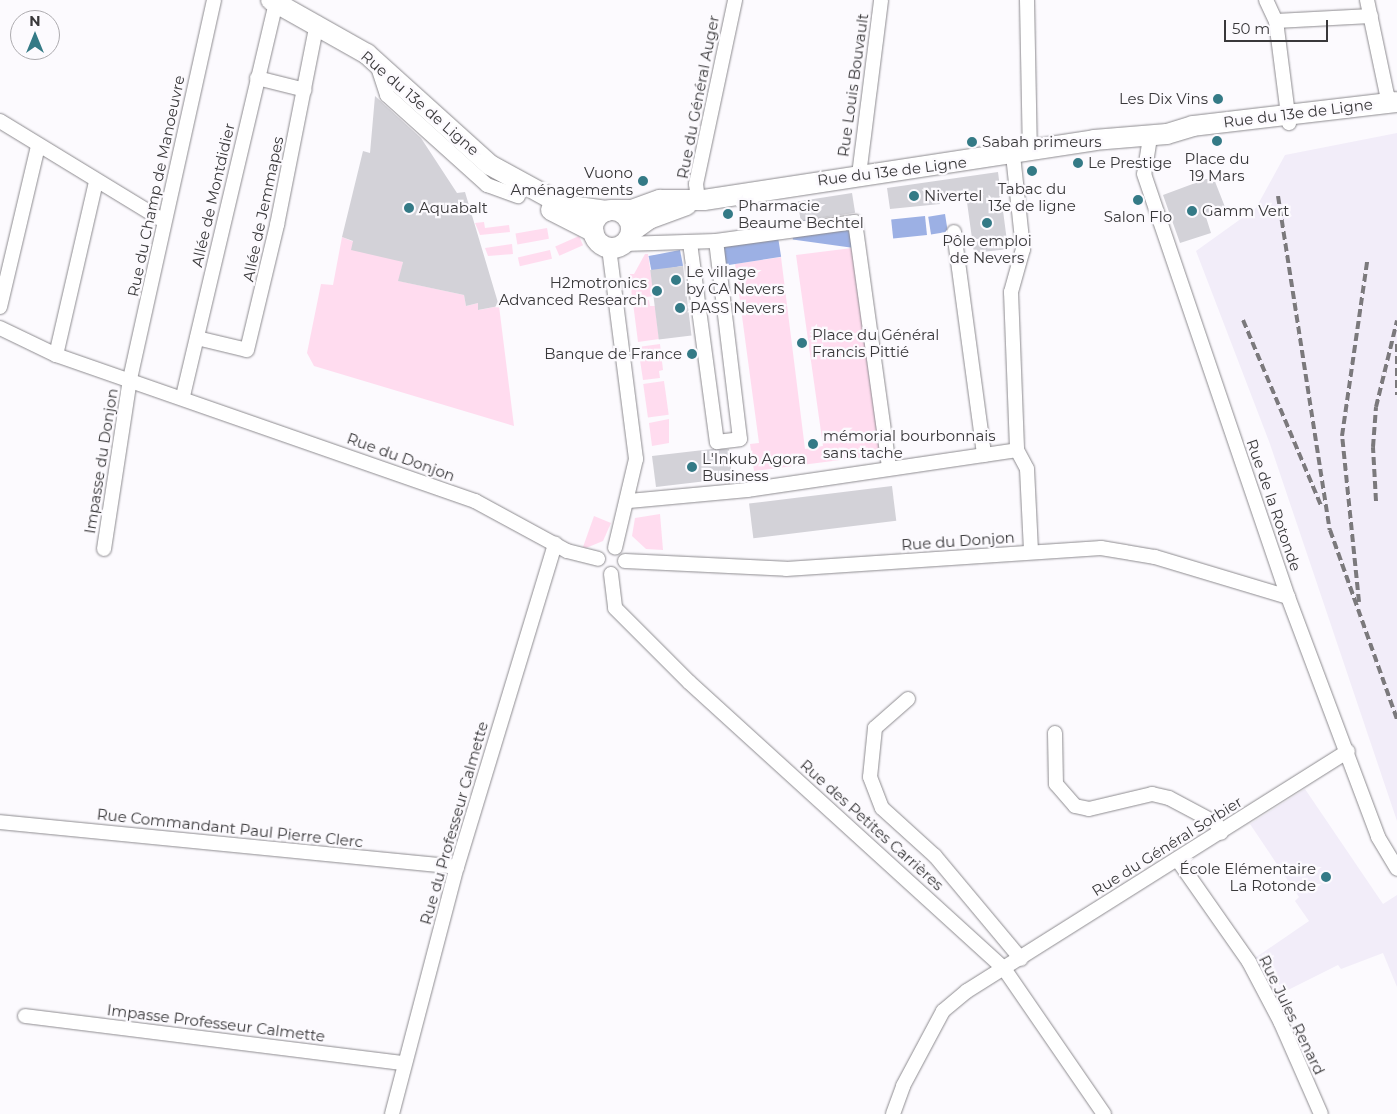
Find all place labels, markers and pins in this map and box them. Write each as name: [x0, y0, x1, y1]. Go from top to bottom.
place label: Les Dix Vins: [1119, 90, 1208, 108]
marker: Les Dix Vins: [1212, 93, 1224, 105]
place label: Sabah primeurs: [982, 133, 1102, 151]
marker: Place du 19 Mars: [1211, 135, 1223, 147]
marker: Sabah primeurs: [966, 136, 978, 148]
place label: Place du 19 Mars: [1184, 149, 1250, 184]
place label: Le Prestige: [1088, 154, 1172, 172]
marker: Le Prestige: [1072, 157, 1084, 169]
place label: Vuono Aménagements: [510, 163, 633, 198]
marker: Tabac du 13e de ligne: [1026, 165, 1038, 177]
marker: Vuono Aménagements: [637, 175, 649, 187]
place label: Tabac du 13e de ligne: [988, 179, 1076, 214]
place label: Nivertel: [924, 187, 982, 205]
marker: Nivertel: [908, 190, 920, 202]
marker: Salon Flo: [1132, 194, 1144, 206]
place label: Pharmacie Beaume Bechtel: [738, 196, 864, 231]
place label: Aquabalt: [419, 199, 488, 217]
marker: Aquabalt: [403, 202, 415, 214]
place label: Gamm Vert: [1202, 202, 1289, 220]
marker: Gamm Vert: [1186, 205, 1198, 217]
marker: Pharmacie Beaume Bechtel: [722, 208, 734, 220]
place label: Salon Flo: [1104, 208, 1172, 226]
marker: Pôle emploi de Nevers: [981, 217, 993, 229]
place label: Pôle emploi de Nevers: [942, 231, 1032, 266]
place label: Le village by CA Nevers: [686, 262, 784, 297]
place label: H2motronics Advanced Research: [499, 273, 647, 308]
marker: Le village by CA Nevers: [670, 274, 682, 286]
marker: H2motronics Advanced Research: [651, 285, 663, 297]
place label: PASS Nevers: [690, 299, 785, 317]
marker: PASS Nevers: [674, 302, 686, 314]
place label: Place du Général Francis Pittié: [812, 325, 939, 360]
marker: Place du Général Francis Pittié: [796, 337, 808, 349]
place label: Banque de France: [544, 345, 682, 363]
marker: Banque de France: [686, 348, 698, 360]
place label: mémorial bourbonnais sans tache: [823, 426, 996, 461]
marker: mémorial bourbonnais sans tache: [807, 438, 819, 450]
place label: L'Inkub Agora Business: [702, 449, 806, 484]
marker: L'Inkub Agora Business: [686, 461, 698, 473]
place label: École Elémentaire La Rotonde: [1180, 859, 1316, 894]
marker: École Elémentaire La Rotonde: [1320, 871, 1332, 883]

